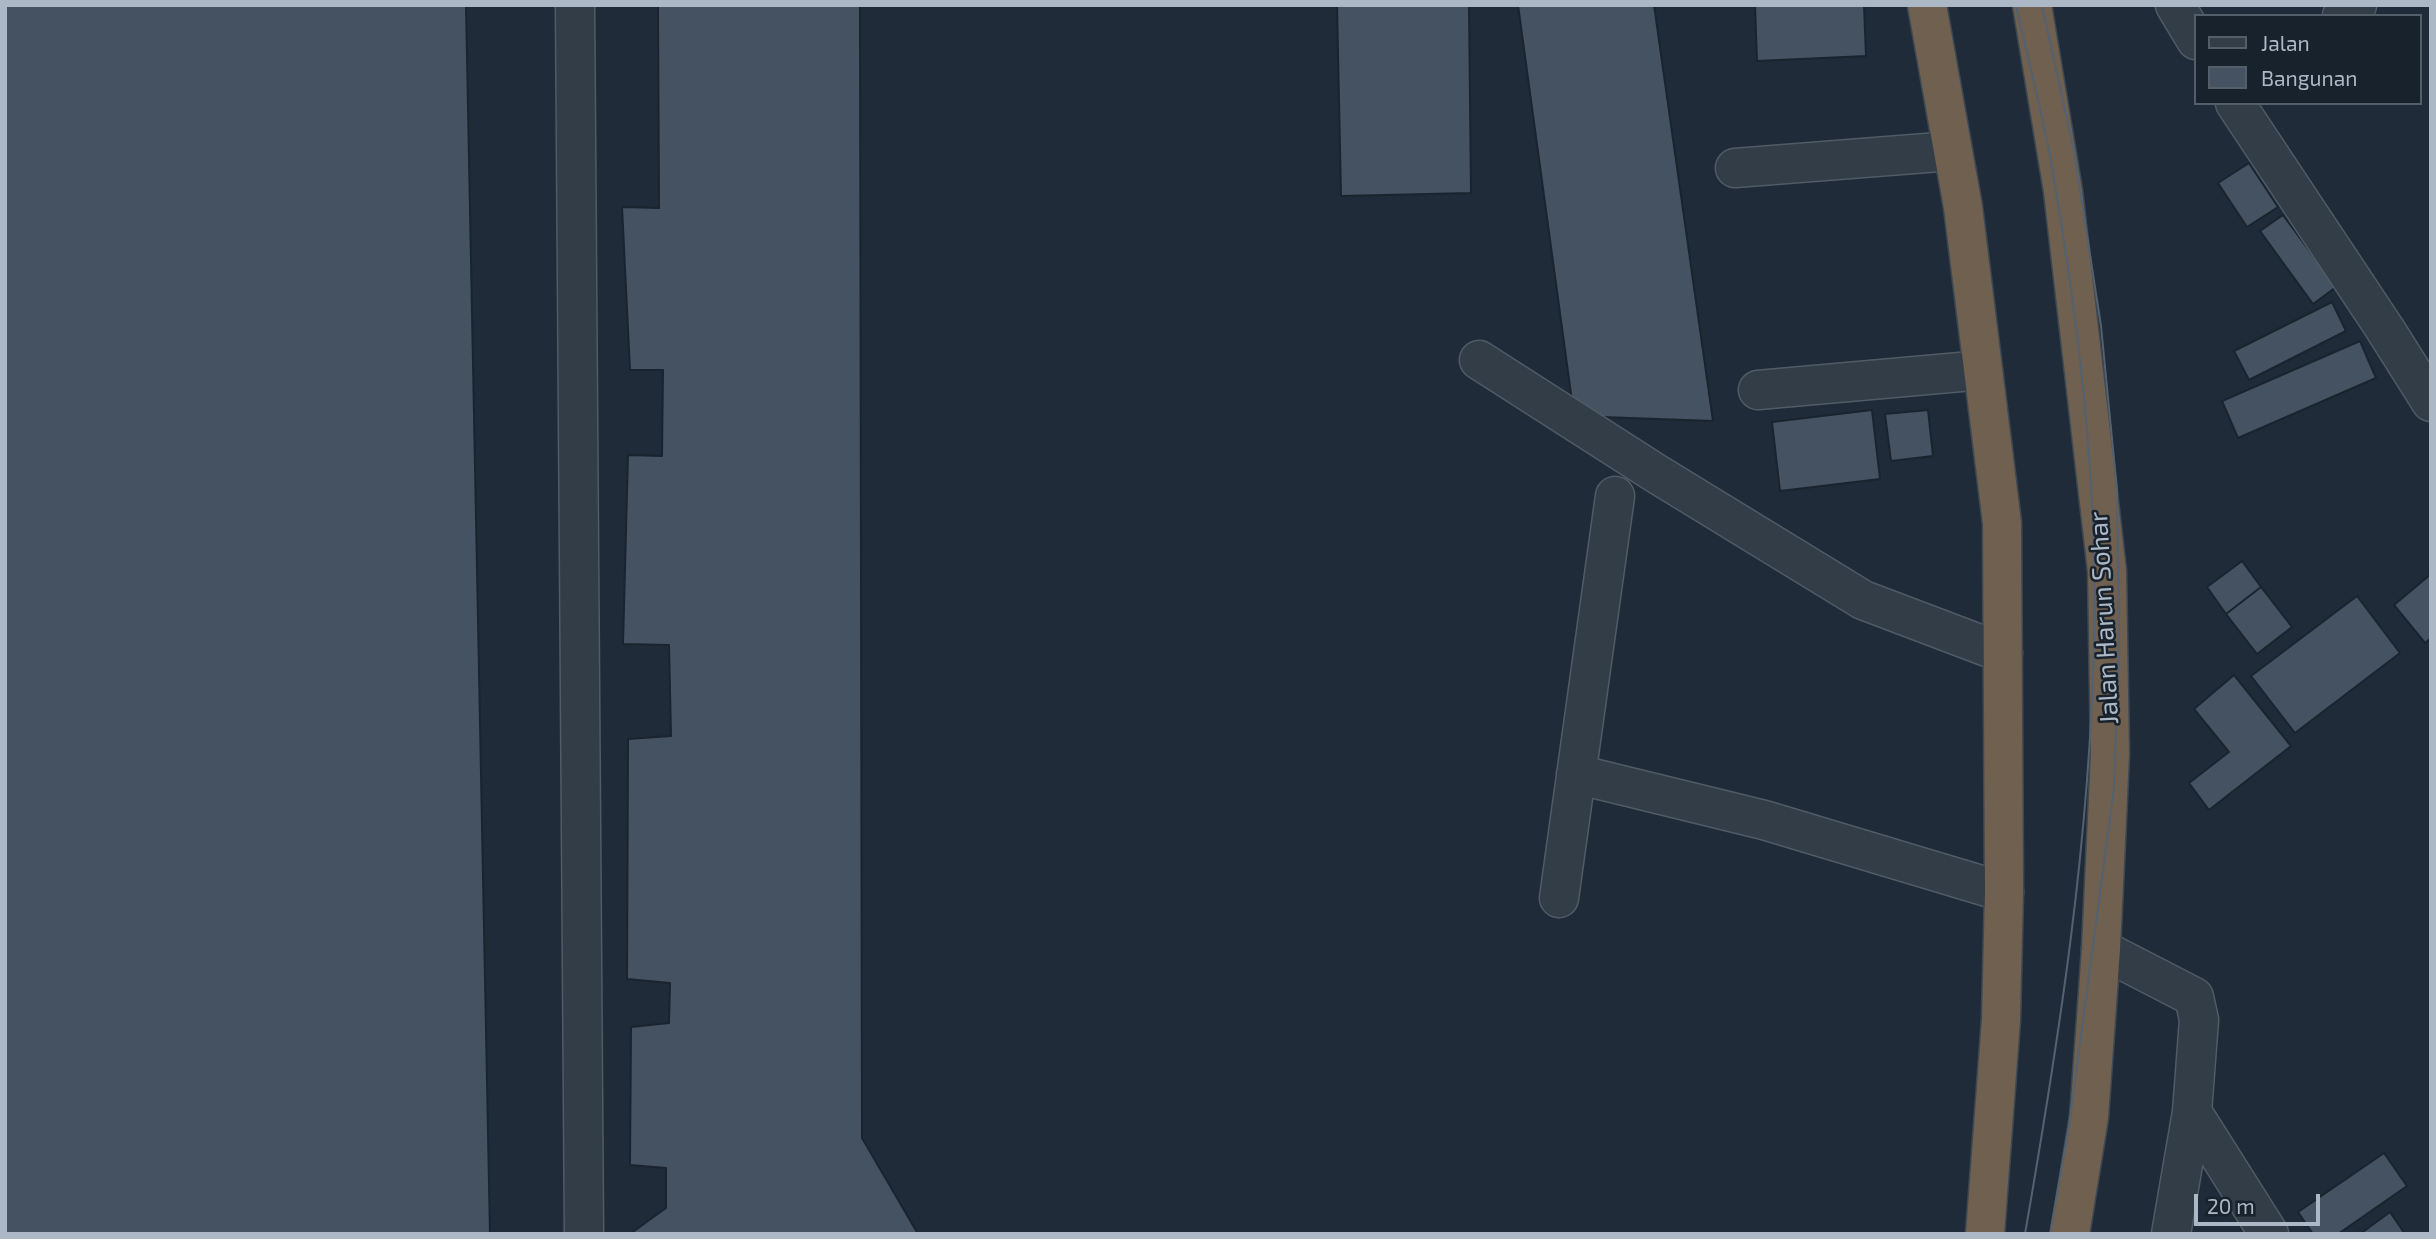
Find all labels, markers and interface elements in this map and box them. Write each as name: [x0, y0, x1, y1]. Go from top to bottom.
legend: [2194, 14, 2422, 105]
text: Jalan: [2261, 30, 2310, 55]
text: Bangunan: [2261, 65, 2357, 90]
street label: Jalan Harun Sohar: [2083, 511, 2125, 725]
scale bar: [2198, 1180, 2324, 1224]
text: 20 m: [2207, 1193, 2255, 1218]

